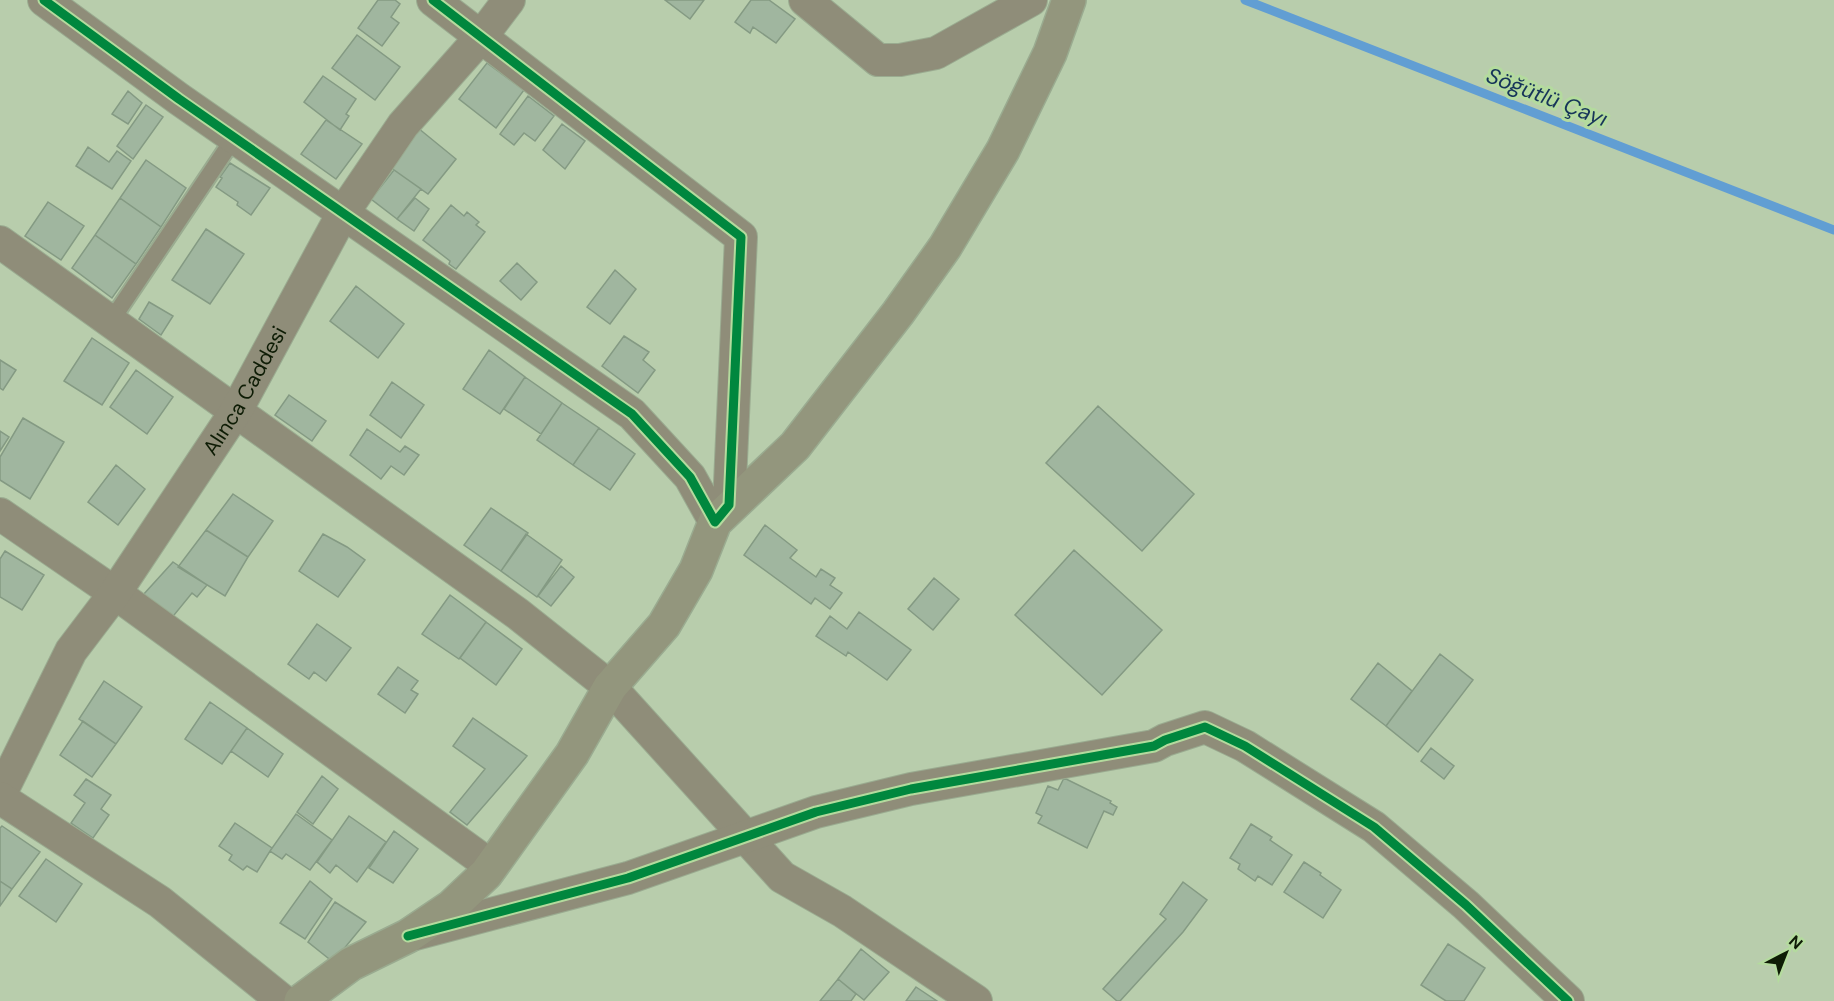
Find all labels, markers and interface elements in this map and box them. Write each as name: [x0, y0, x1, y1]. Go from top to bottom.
water label: Söğütlü Çayı: [1482, 61, 1612, 133]
street label: Alınca Caddesi: [196, 321, 293, 461]
north arrow: [1756, 923, 1816, 983]
text: N: [1784, 931, 1807, 954]

